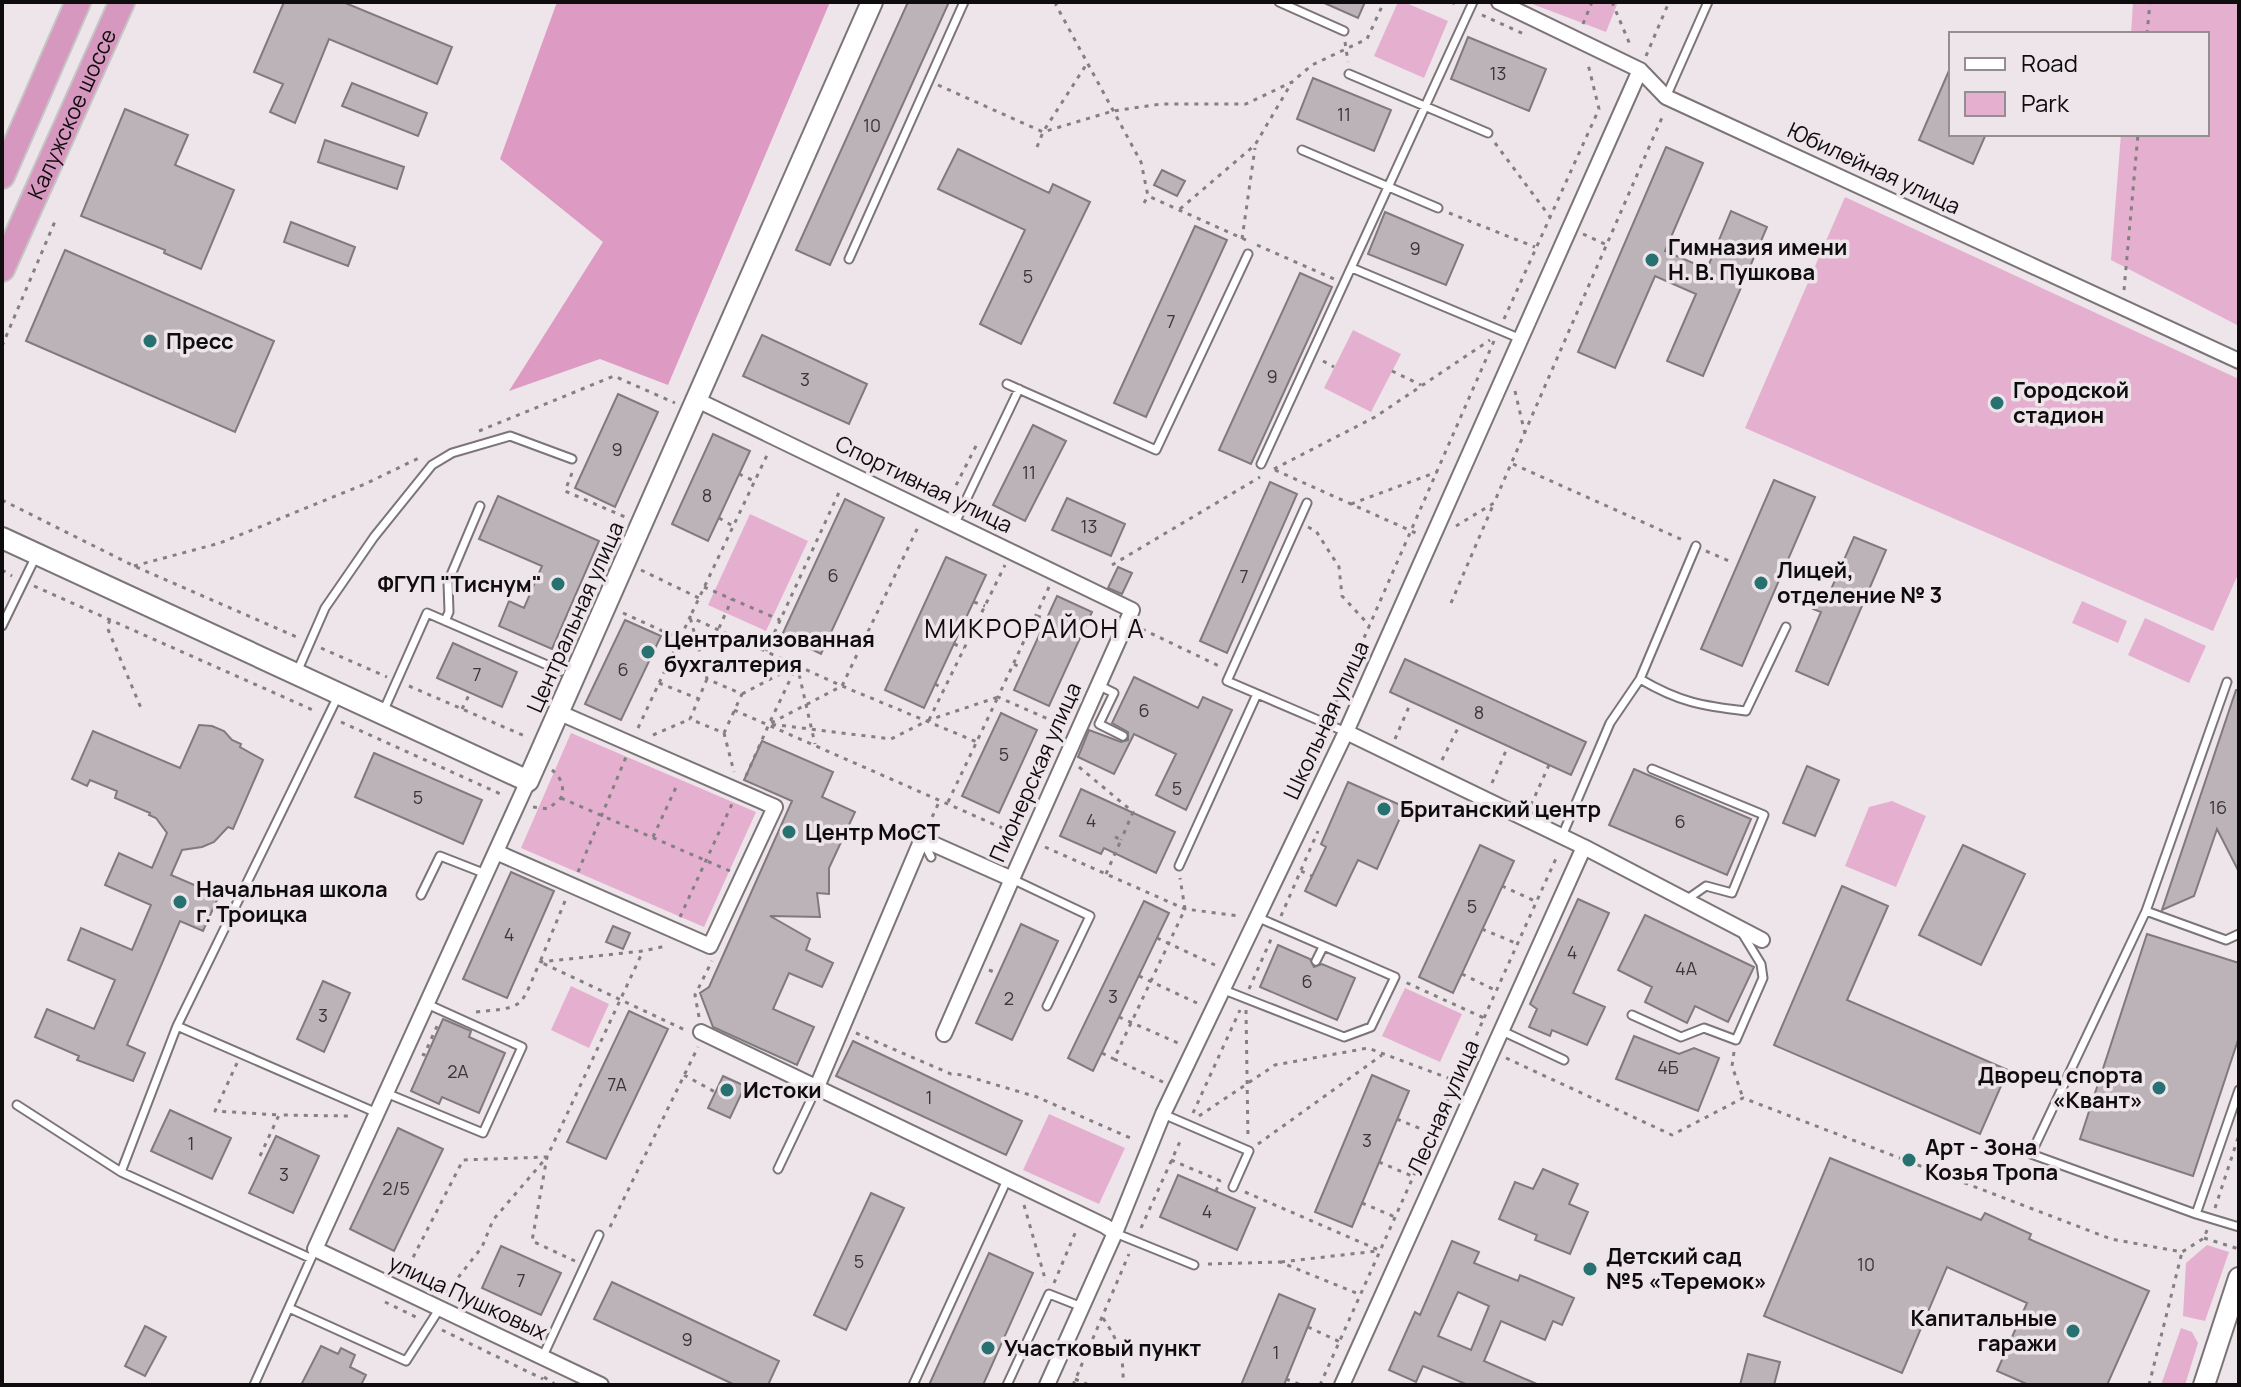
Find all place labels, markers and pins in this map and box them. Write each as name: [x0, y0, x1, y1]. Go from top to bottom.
place label: Гимназия имени Н. В. Пушкова: [1668, 232, 1847, 287]
marker: Гимназия имени Н. В. Пушкова: [1643, 251, 1661, 269]
place label: Пресс: [166, 326, 234, 356]
marker: Пресс: [141, 332, 159, 350]
place label: Городской стадион: [2013, 375, 2129, 430]
marker: Городской стадион: [1988, 394, 2006, 412]
place label: Лицей, отделение № 3: [1777, 555, 1942, 610]
place label: ФГУП "Тиснум": [378, 569, 542, 599]
marker: Лицей, отделение № 3: [1752, 574, 1770, 592]
marker: ФГУП "Тиснум": [549, 575, 567, 593]
place label: Централизованная бухгалтерия: [664, 624, 875, 679]
marker: Централизованная бухгалтерия: [639, 643, 657, 661]
place label: Британский центр: [1400, 794, 1601, 824]
marker: Британский центр: [1375, 800, 1393, 818]
place label: Центр МоСТ: [805, 817, 941, 847]
marker: Центр МоСТ: [780, 823, 798, 841]
place label: Начальная школа г. Троицка: [196, 874, 388, 929]
marker: Начальная школа г. Троицка: [171, 893, 189, 911]
place label: Дворец спорта «Квант»: [1978, 1060, 2143, 1115]
place label: Истоки: [743, 1075, 822, 1105]
marker: Дворец спорта «Квант»: [2150, 1079, 2168, 1097]
marker: Истоки: [718, 1081, 736, 1099]
place label: Арт - Зона Козья Тропа: [1925, 1132, 2058, 1187]
marker: Арт - Зона Козья Тропа: [1900, 1151, 1918, 1169]
place label: Детский сад №5 «Теремок»: [1606, 1241, 1767, 1296]
marker: Детский сад №5 «Теремок»: [1581, 1260, 1599, 1278]
place label: Капитальные гаражи: [1911, 1303, 2057, 1358]
marker: Капитальные гаражи: [2064, 1322, 2082, 1340]
place label: Участковый пункт: [1004, 1333, 1201, 1363]
marker: Участковый пункт: [979, 1339, 997, 1357]

